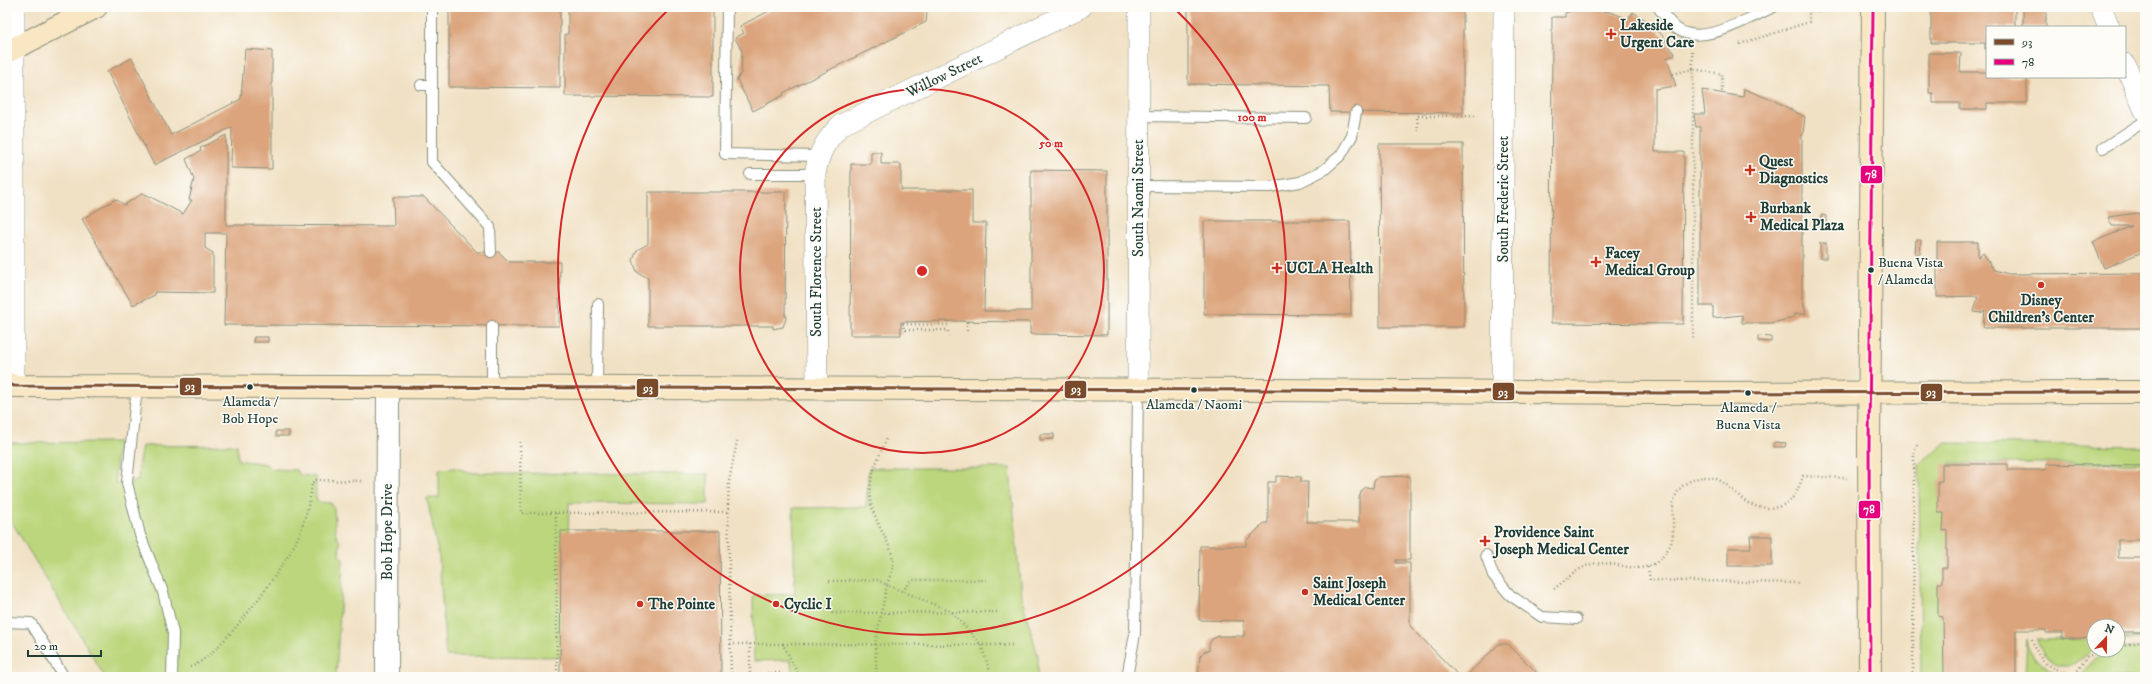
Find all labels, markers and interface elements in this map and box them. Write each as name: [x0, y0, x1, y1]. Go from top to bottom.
place label: Lakeside Urgent Care: [1620, 16, 1695, 52]
legend: [1986, 26, 2126, 78]
marker: Lakeside Urgent Care: [1605, 28, 1617, 40]
text: 93: [2021, 35, 2032, 50]
street label: Willow Street: [902, 49, 985, 102]
text: 78: [2022, 55, 2034, 70]
text: 100 m: [1238, 110, 1266, 125]
street label: South Frederic Street: [1494, 135, 1513, 262]
text: 50 m: [1038, 136, 1063, 151]
street label: South Naomi Street: [1129, 139, 1148, 257]
place label: Quest Diagnostics: [1759, 152, 1828, 188]
marker: Quest Diagnostics: [1744, 164, 1756, 176]
line badge: 78: [1860, 165, 1883, 184]
text: 78: [1865, 168, 1877, 182]
place label: Burbank Medical Plaza: [1760, 199, 1845, 235]
street label: South Florence Street: [807, 207, 826, 337]
marker: Burbank Medical Plaza: [1745, 211, 1757, 223]
place label: Facey Medical Group: [1605, 244, 1695, 280]
place label: Buena Vista / Alameda: [1878, 254, 1943, 289]
marker: Facey Medical Group: [1590, 256, 1602, 268]
place label: UCLA Health: [1286, 259, 1373, 278]
marker: UCLA Health: [1271, 262, 1283, 274]
centre of rings: [915, 264, 929, 278]
marker: Buena Vista / Alameda: [1866, 265, 1876, 275]
marker: Disney Children's Center: [2036, 280, 2046, 290]
place label: Disney Children's Center: [1988, 291, 2094, 327]
line badge: 93: [179, 377, 202, 396]
line badge: 93: [636, 378, 659, 398]
text: 93: [184, 380, 195, 394]
line badge: 93: [1064, 380, 1087, 399]
marker: Alameda / Bob Hope: [245, 382, 255, 392]
text: 93: [642, 382, 653, 396]
line badge: 93: [1492, 382, 1515, 401]
text: 93: [1070, 383, 1081, 397]
line badge: 93: [1920, 383, 1943, 402]
marker: Alameda / Naomi: [1189, 385, 1199, 395]
text: 93: [1497, 386, 1508, 400]
text: 93: [1925, 386, 1936, 400]
marker: Alameda / Buena Vista: [1743, 388, 1753, 398]
place label: Alameda / Bob Hope: [222, 393, 279, 428]
place label: Alameda / Naomi: [1146, 396, 1242, 414]
place label: Alameda / Buena Vista: [1715, 399, 1781, 434]
street label: Bob Hope Drive: [378, 483, 397, 581]
line badge: 78: [1858, 500, 1881, 519]
text: 78: [1863, 503, 1875, 517]
place label: Providence Saint Joseph Medical Center: [1492, 523, 1629, 559]
marker: Providence Saint Joseph Medical Center: [1479, 535, 1491, 547]
place label: Saint Joseph Medical Center: [1313, 574, 1406, 610]
marker: Saint Joseph Medical Center: [1300, 587, 1310, 597]
place label: The Pointe: [647, 595, 716, 614]
place label: Cyclic I: [784, 595, 832, 614]
marker: The Pointe: [635, 599, 645, 609]
marker: Cyclic I: [771, 599, 781, 609]
north arrow: [2086, 618, 2126, 658]
text: N: [2103, 621, 2116, 638]
scale bar: [28, 632, 101, 658]
text: 20 m: [34, 639, 58, 654]

